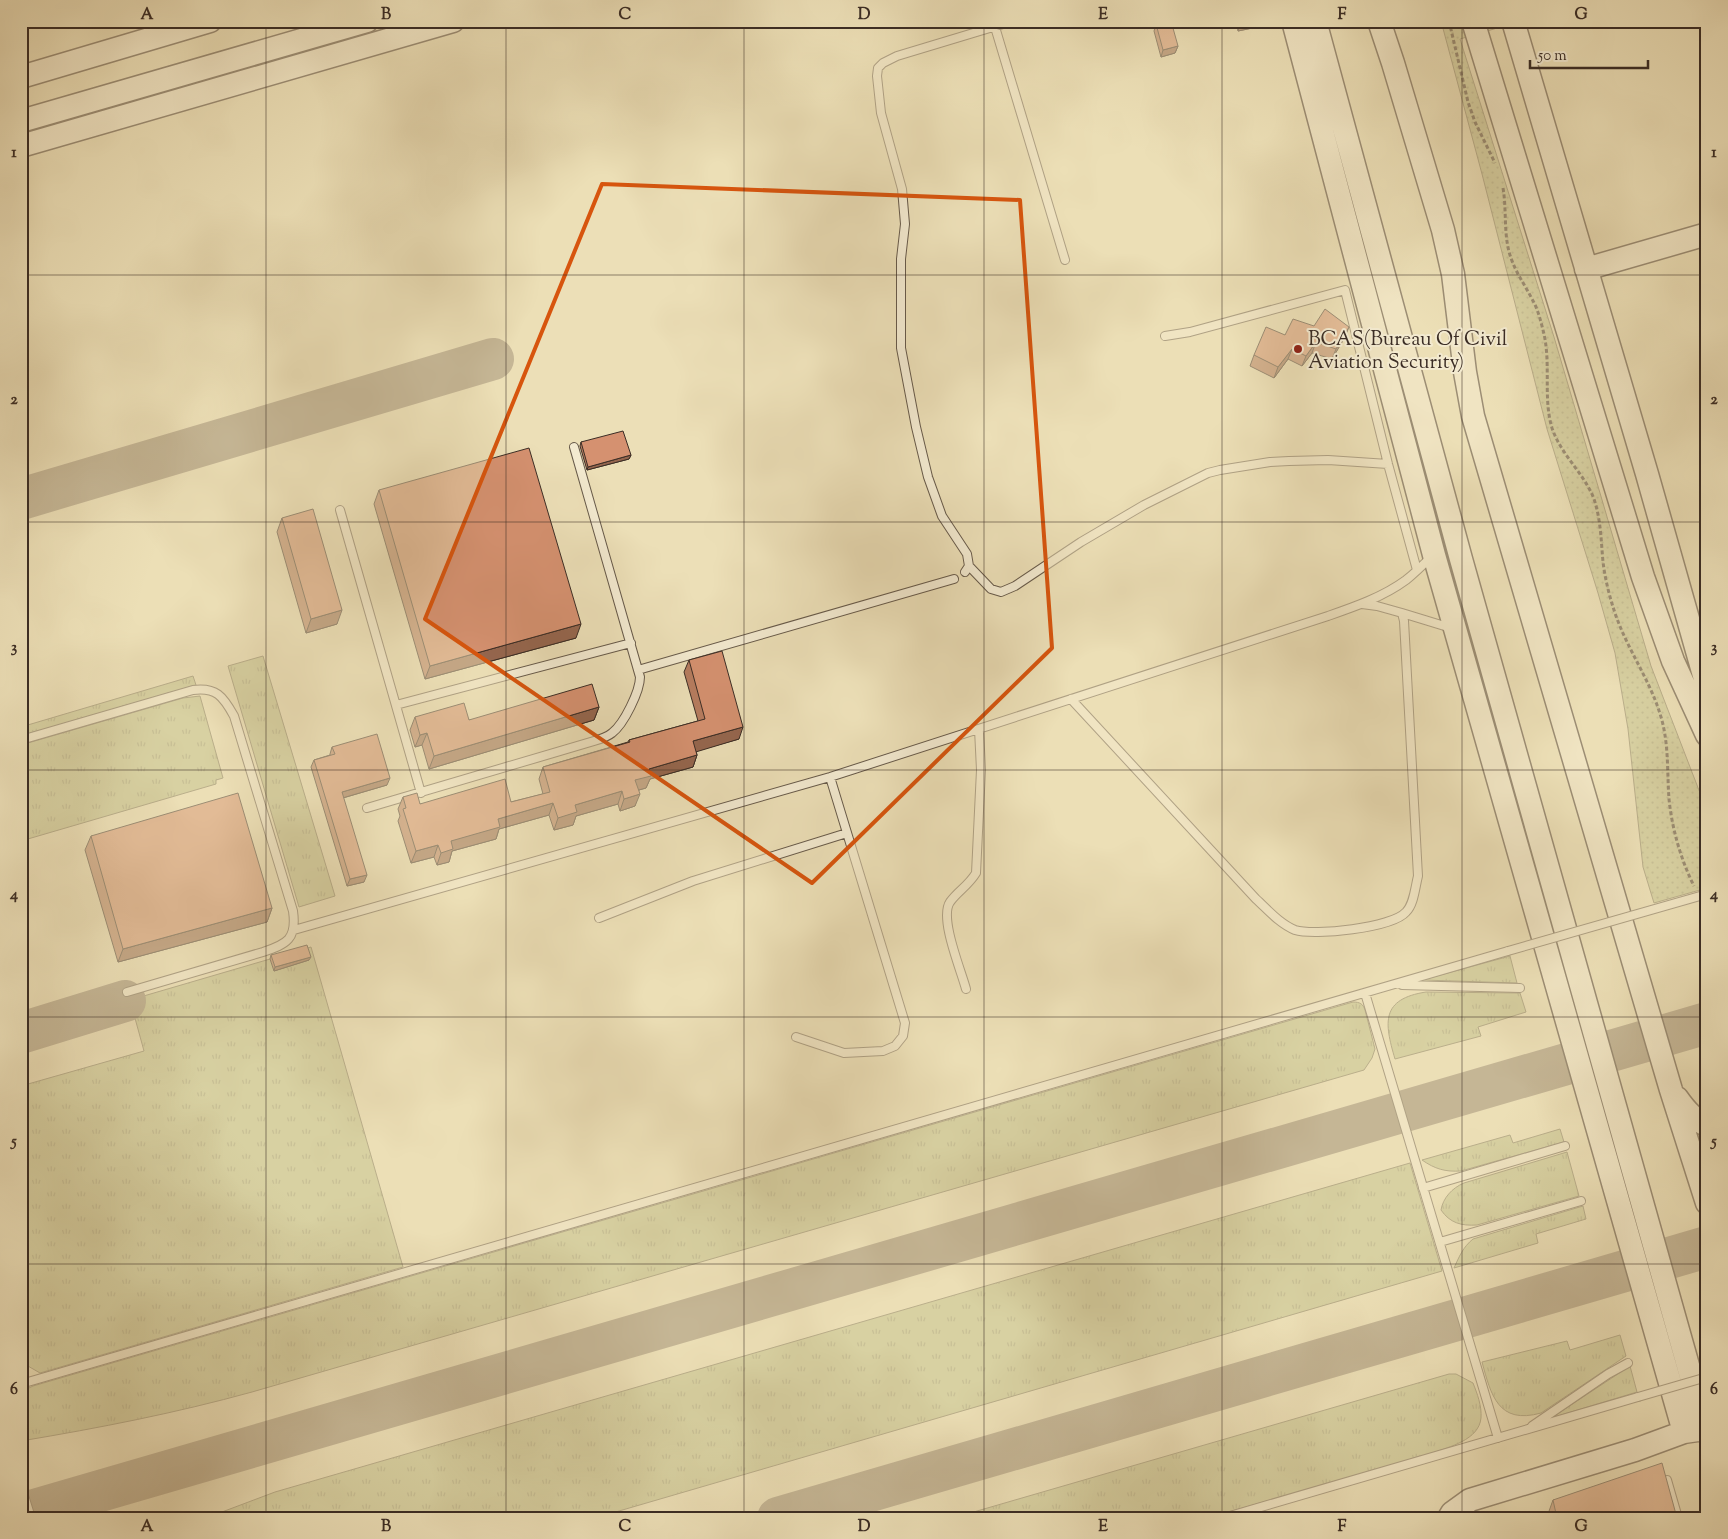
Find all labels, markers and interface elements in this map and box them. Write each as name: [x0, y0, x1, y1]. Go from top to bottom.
text: A: [141, 4, 154, 27]
text: B: [381, 4, 391, 27]
text: C: [619, 4, 632, 27]
text: D: [858, 4, 871, 27]
text: E: [1098, 4, 1108, 27]
text: F: [1338, 4, 1347, 27]
text: G: [1574, 4, 1588, 27]
scale bar: [1530, 38, 1648, 70]
text: 50 m: [1537, 46, 1567, 67]
text: 1: [11, 142, 17, 165]
text: 1: [1711, 142, 1717, 165]
place label: BCAS(Bureau Of Civil Aviation Security): [1308, 326, 1508, 378]
marker: BCAS(Bureau Of Civil Aviation Security): [1292, 343, 1304, 355]
text: 2: [10, 389, 18, 412]
text: 2: [1710, 389, 1718, 412]
text: 3: [11, 637, 18, 660]
text: 3: [1711, 637, 1718, 660]
text: 4: [9, 884, 18, 907]
text: 4: [1709, 884, 1718, 907]
text: 5: [9, 1131, 17, 1154]
text: 5: [1709, 1131, 1717, 1154]
text: 6: [10, 1379, 18, 1402]
text: 6: [1710, 1379, 1718, 1402]
text: A: [141, 1516, 154, 1539]
text: B: [381, 1516, 391, 1539]
text: C: [619, 1516, 632, 1539]
text: D: [858, 1516, 871, 1539]
text: E: [1098, 1516, 1108, 1539]
text: F: [1338, 1516, 1347, 1539]
text: G: [1574, 1516, 1588, 1539]

